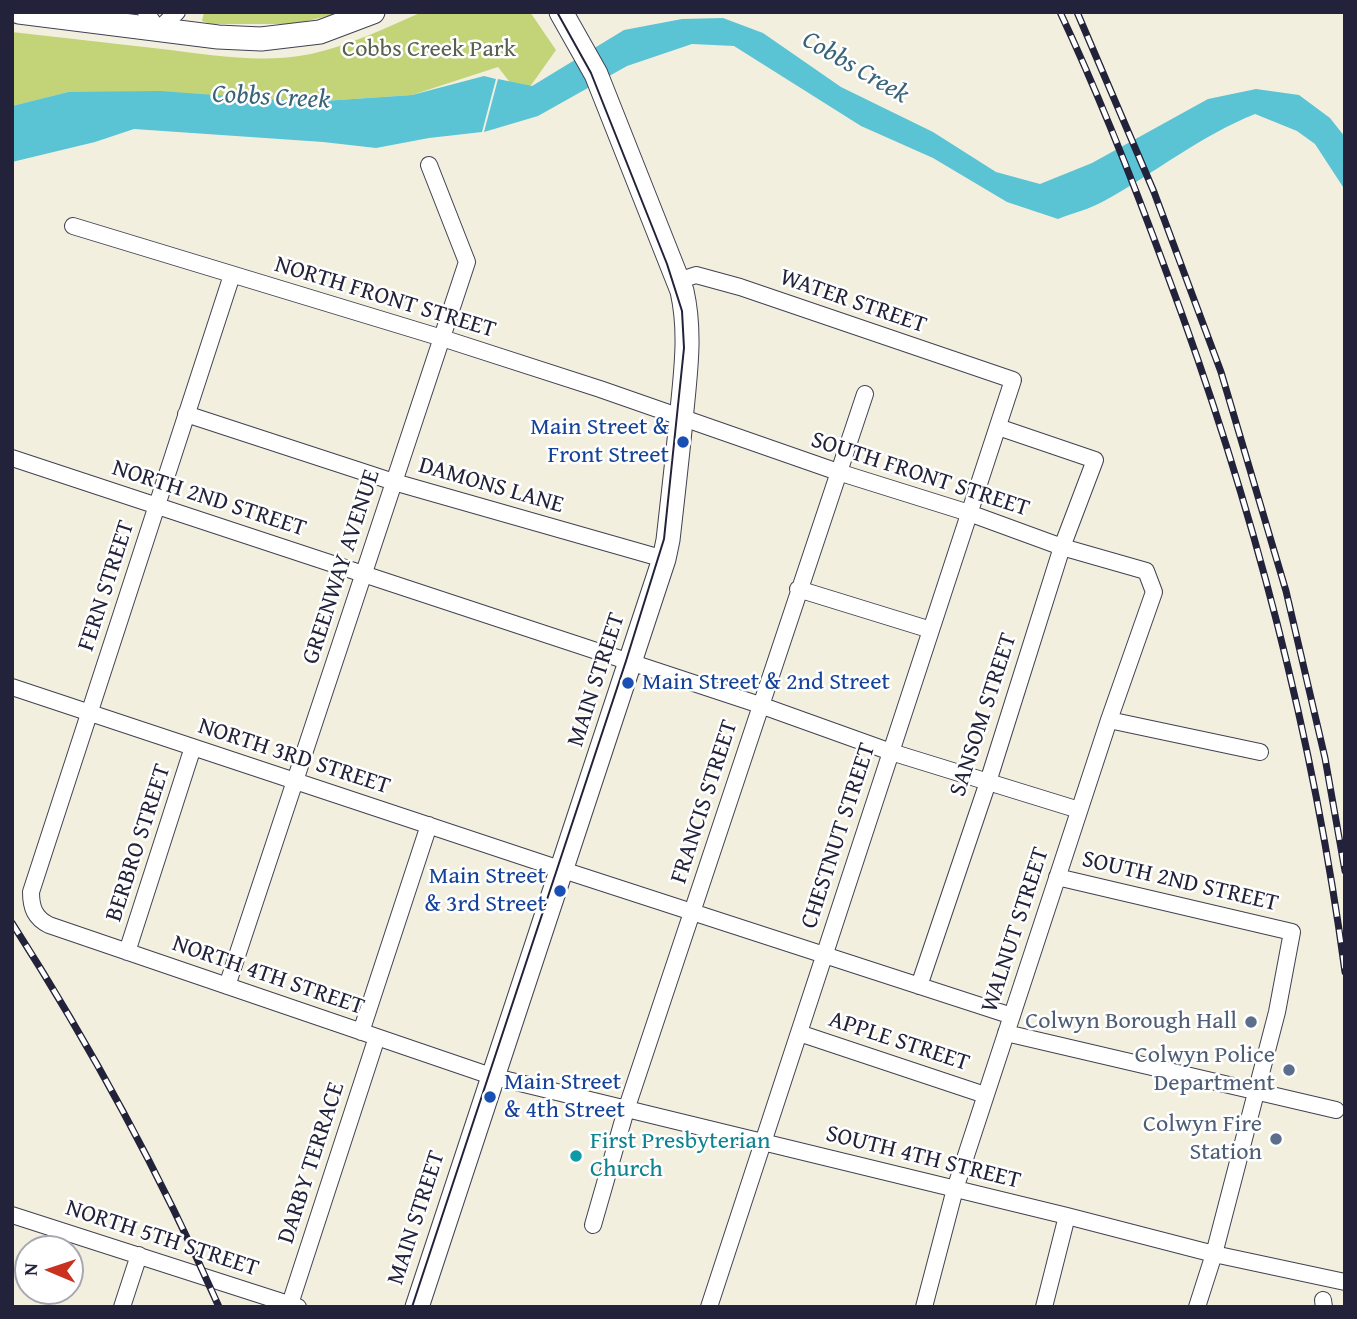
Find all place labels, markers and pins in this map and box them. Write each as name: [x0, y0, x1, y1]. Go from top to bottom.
place label: Main Street & Front Street: [530, 414, 669, 470]
marker: Main Street & Front Street: [675, 434, 691, 450]
place label: Main Street & 2nd Street: [642, 669, 890, 697]
marker: Main Street & 2nd Street: [620, 675, 636, 691]
place label: Main Street & 3rd Street: [424, 863, 546, 919]
marker: Main Street & 3rd Street: [552, 883, 568, 899]
place label: Colwyn Borough Hall: [1025, 1008, 1237, 1036]
marker: Colwyn Borough Hall: [1243, 1014, 1259, 1030]
place label: Colwyn Police Department: [1135, 1042, 1275, 1098]
marker: Colwyn Police Department: [1281, 1062, 1297, 1078]
place label: Main Street & 4th Street: [504, 1069, 625, 1125]
marker: Main Street & 4th Street: [482, 1089, 498, 1105]
place label: Colwyn Fire Station: [1143, 1111, 1262, 1167]
place label: First Presbyterian Church: [590, 1128, 770, 1184]
marker: Colwyn Fire Station: [1268, 1131, 1284, 1147]
marker: First Presbyterian Church: [568, 1148, 584, 1164]

